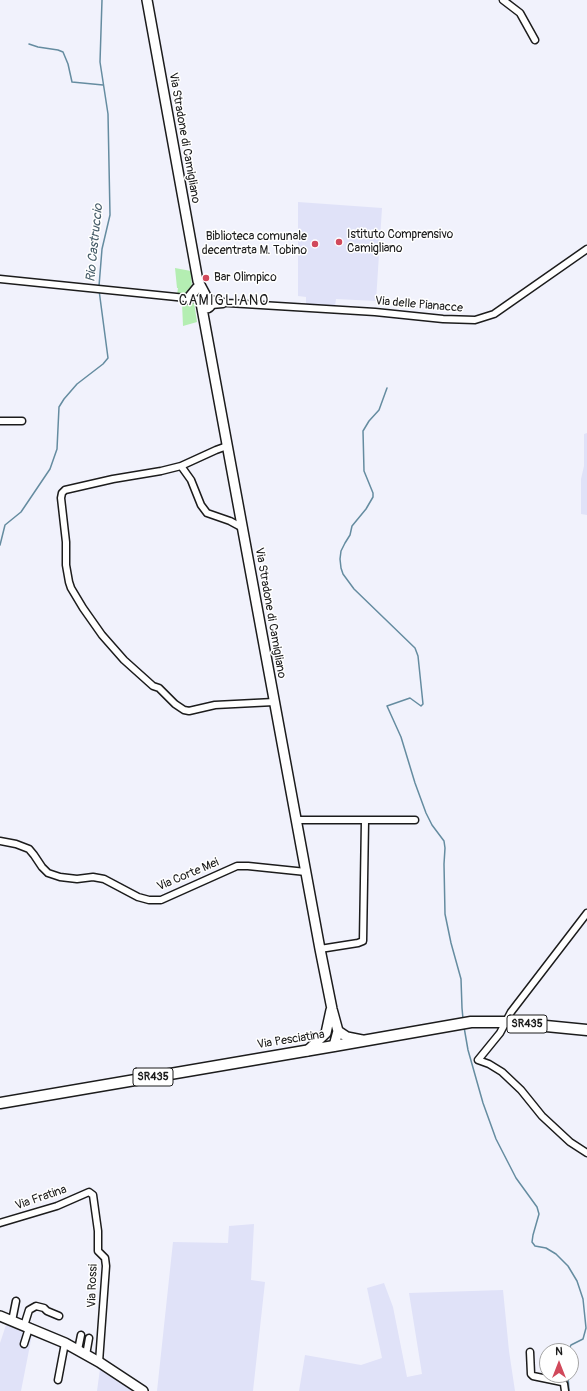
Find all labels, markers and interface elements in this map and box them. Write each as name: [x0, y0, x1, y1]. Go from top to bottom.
street label: Via Stradone di Camigliano: [165, 71, 203, 205]
water label: Rio Castruccio: [83, 203, 107, 283]
place label: Istituto Comprensivo Camigliano: [347, 228, 453, 256]
place label: Biblioteca comunale decentrata M. Tobino: [202, 230, 307, 258]
marker: Istituto Comprensivo Camigliano: [334, 237, 344, 247]
marker: Biblioteca comunale decentrata M. Tobino: [310, 239, 320, 249]
place label: Bar Olimpico: [214, 271, 277, 285]
marker: Bar Olimpico: [201, 273, 211, 283]
district label: CAMIGLIANO: [179, 293, 269, 309]
street label: Via delle Pianacce: [374, 294, 464, 316]
street label: Via Stradone di Camigliano: [251, 546, 289, 680]
street label: Via Corte Mei: [155, 856, 221, 894]
road number: SR435: [507, 1015, 547, 1033]
street label: Via Pesciatina: [256, 1028, 326, 1052]
road number: SR435: [133, 1068, 173, 1086]
street label: Via Fratina: [13, 1182, 69, 1214]
street label: Via Rossi: [85, 1264, 101, 1308]
north arrow: [539, 1343, 579, 1383]
text: N: [555, 1345, 563, 1358]

